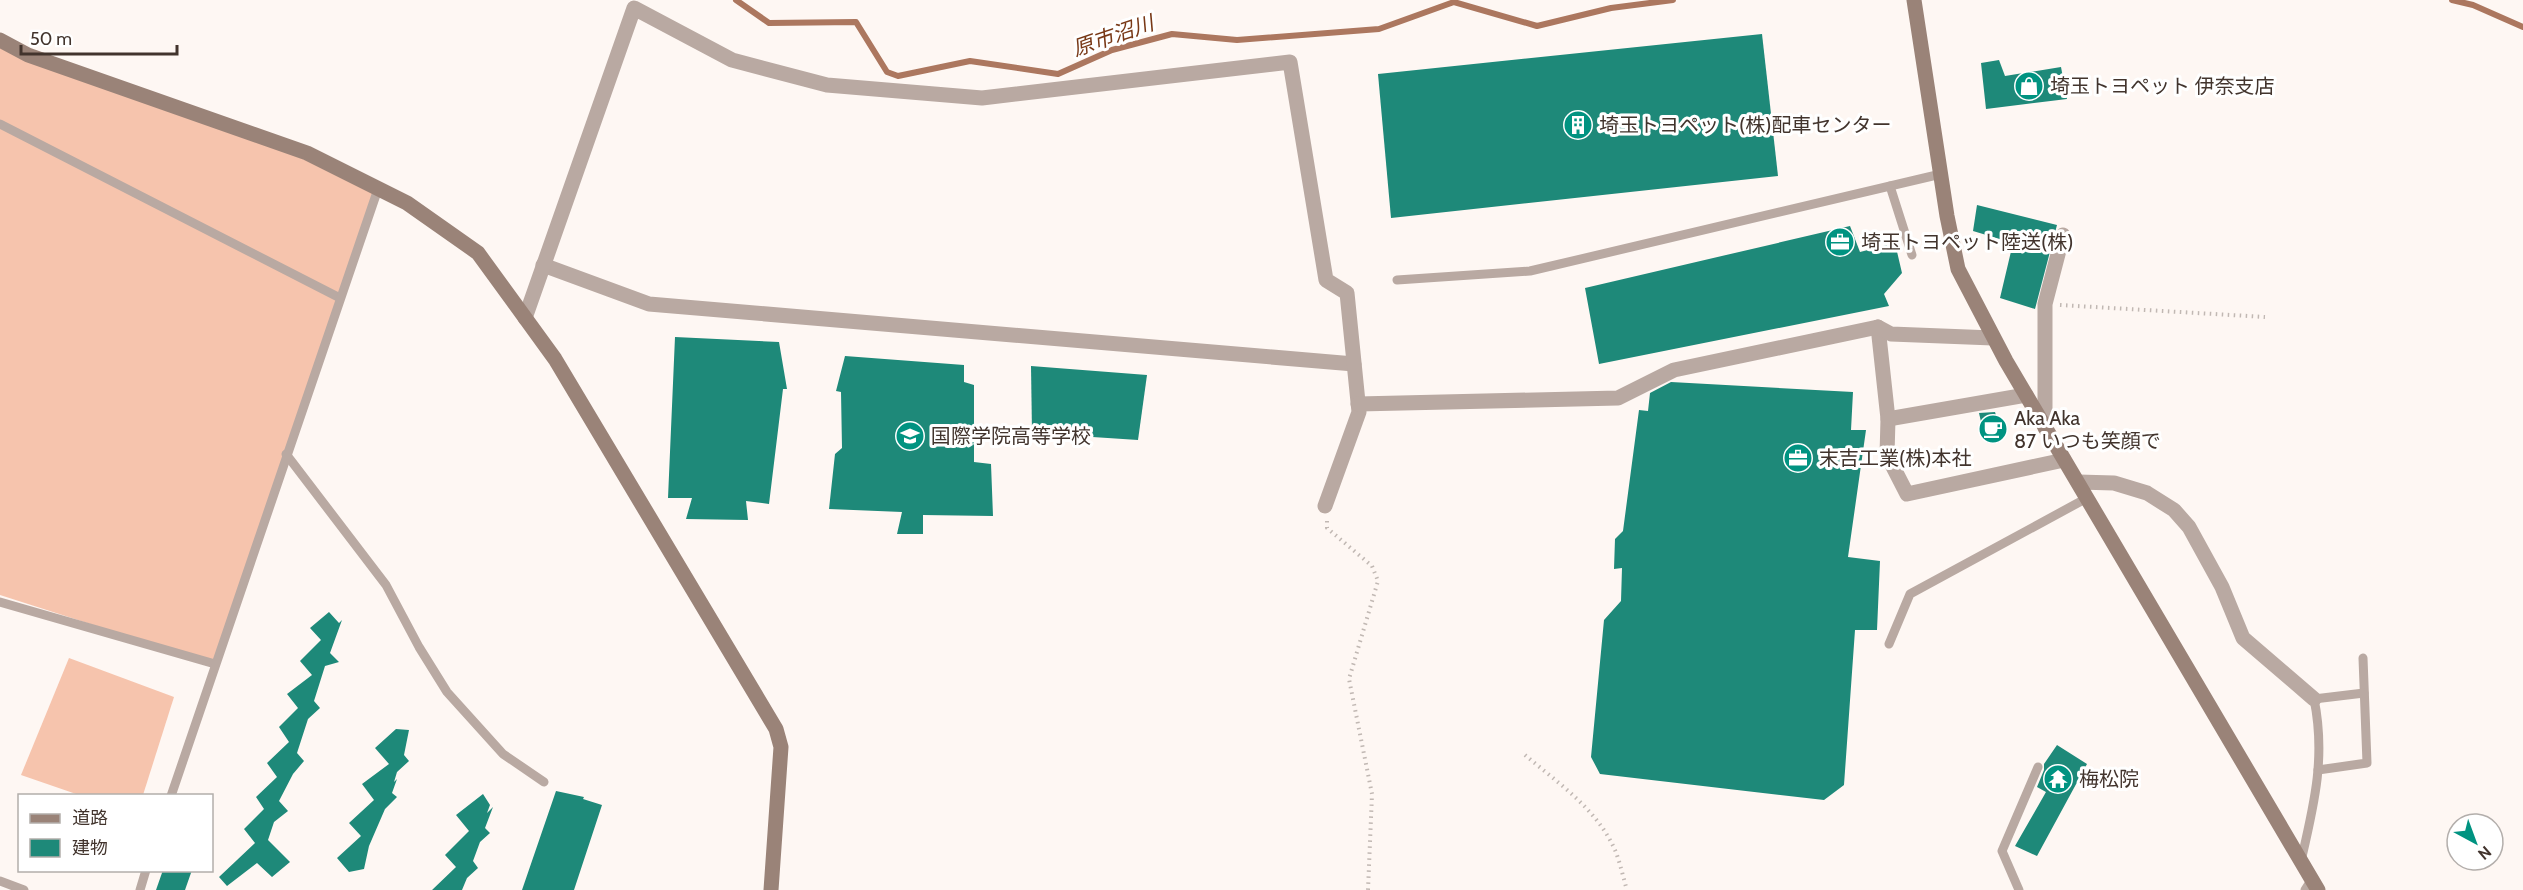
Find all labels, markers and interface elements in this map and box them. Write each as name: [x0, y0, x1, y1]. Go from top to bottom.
water label: 原市沼川: [1069, 9, 1159, 61]
scale bar: [21, 18, 177, 56]
text: 50 m: [30, 28, 72, 50]
shop icon: 埼玉トヨペット 伊奈支店: [2013, 70, 2045, 102]
place label: 埼玉トヨペット 伊奈支店: [2050, 74, 2275, 98]
building icon: 埼玉トヨペット(株)配車センター: [1562, 109, 1594, 141]
place label: 埼玉トヨペット(株)配車センター: [1599, 113, 1892, 137]
office icon: 埼玉トヨペット陸送(株): [1824, 226, 1856, 258]
place label: 埼玉トヨペット陸送(株): [1861, 230, 2074, 254]
place label: Aka Aka 87 いつも笑顔で: [2014, 406, 2161, 453]
cafe icon: Aka Aka 87 いつも笑顔で: [1977, 413, 2009, 445]
school or university icon: 国際学院高等学校: [894, 420, 926, 452]
place label: 国際学院高等学校: [931, 424, 1091, 448]
office icon: 末吉工業(株)本社: [1782, 442, 1814, 474]
place label: 末吉工業(株)本社: [1819, 446, 1972, 470]
temple icon: 梅松院: [2042, 763, 2074, 795]
place label: 梅松院: [2079, 767, 2139, 791]
legend: [18, 794, 213, 872]
text: 道路: [72, 807, 108, 829]
north arrow: [2445, 812, 2505, 872]
text: 建物: [72, 837, 108, 859]
text: N: [2474, 842, 2495, 864]

